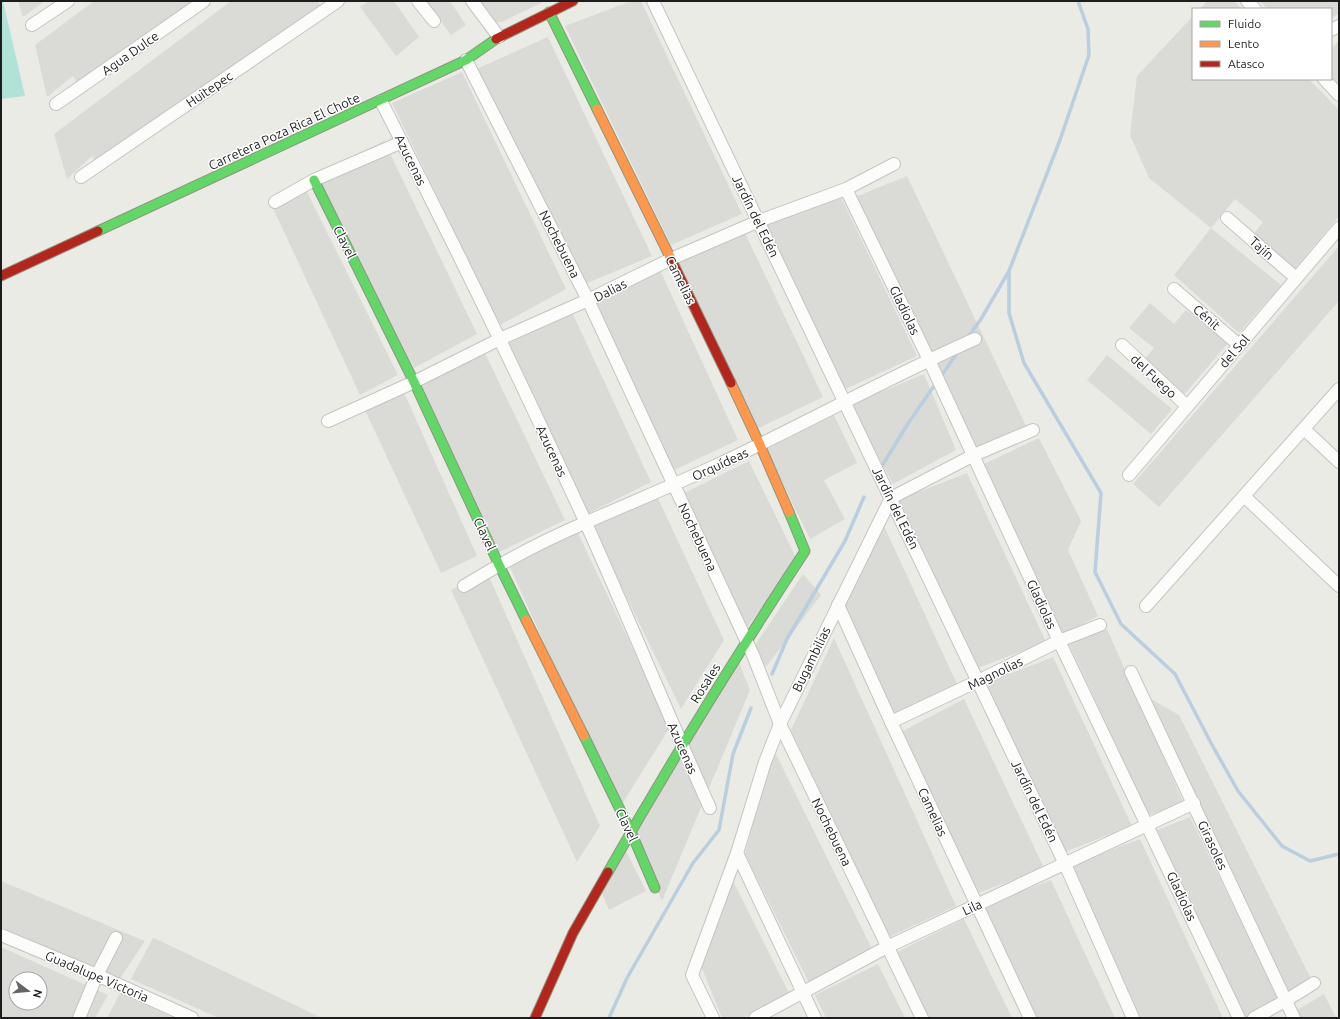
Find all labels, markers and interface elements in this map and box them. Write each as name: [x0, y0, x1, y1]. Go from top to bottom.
legend: [1192, 8, 1332, 80]
text: Fluido: [1228, 17, 1261, 30]
street label: Agua Dulce: [99, 28, 161, 78]
text: Lento: [1228, 37, 1259, 50]
text: Atasco: [1228, 57, 1264, 70]
street label: Huitepec: [183, 68, 235, 110]
street label: Carretera Poza Rica El Chote: [206, 90, 362, 172]
street label: Azucenas: [393, 132, 429, 188]
street label: Jardín del Edén: [730, 173, 782, 259]
street label: Nochebuena: [537, 208, 583, 280]
street label: Clavel: [331, 223, 359, 261]
street label: Tajín: [1247, 234, 1277, 262]
street label: Camelias: [663, 254, 699, 307]
street label: Dalias: [591, 276, 629, 304]
street label: Gladiolas: [887, 283, 923, 337]
street label: Cénit: [1191, 302, 1223, 332]
street label: del Sol: [1216, 331, 1252, 370]
street label: del Fuego: [1128, 351, 1180, 401]
street label: Azucenas: [534, 423, 570, 479]
street label: Orquídeas: [690, 445, 751, 483]
street label: Jardín del Edén: [870, 465, 922, 551]
street label: Nochebuena: [676, 501, 720, 573]
street label: Clavel: [471, 515, 499, 553]
street label: Gladiolas: [1024, 577, 1060, 631]
street label: Bugambilias: [789, 624, 833, 694]
street label: Magnolias: [965, 654, 1025, 692]
street label: Rosales: [687, 660, 723, 705]
street label: Azucenas: [665, 720, 701, 776]
street label: Jardín del Edén: [1009, 758, 1061, 844]
street label: Camelias: [916, 785, 950, 839]
street label: Nochebuena: [810, 796, 854, 868]
street label: Clavel: [613, 806, 641, 844]
street label: Girasoles: [1195, 818, 1231, 872]
street label: Gladiolas: [1164, 869, 1200, 923]
street label: Lila: [960, 896, 984, 918]
street label: Guadalupe Victoria: [43, 948, 151, 1004]
north arrow: [8, 971, 48, 1011]
text: N: [31, 988, 45, 999]

